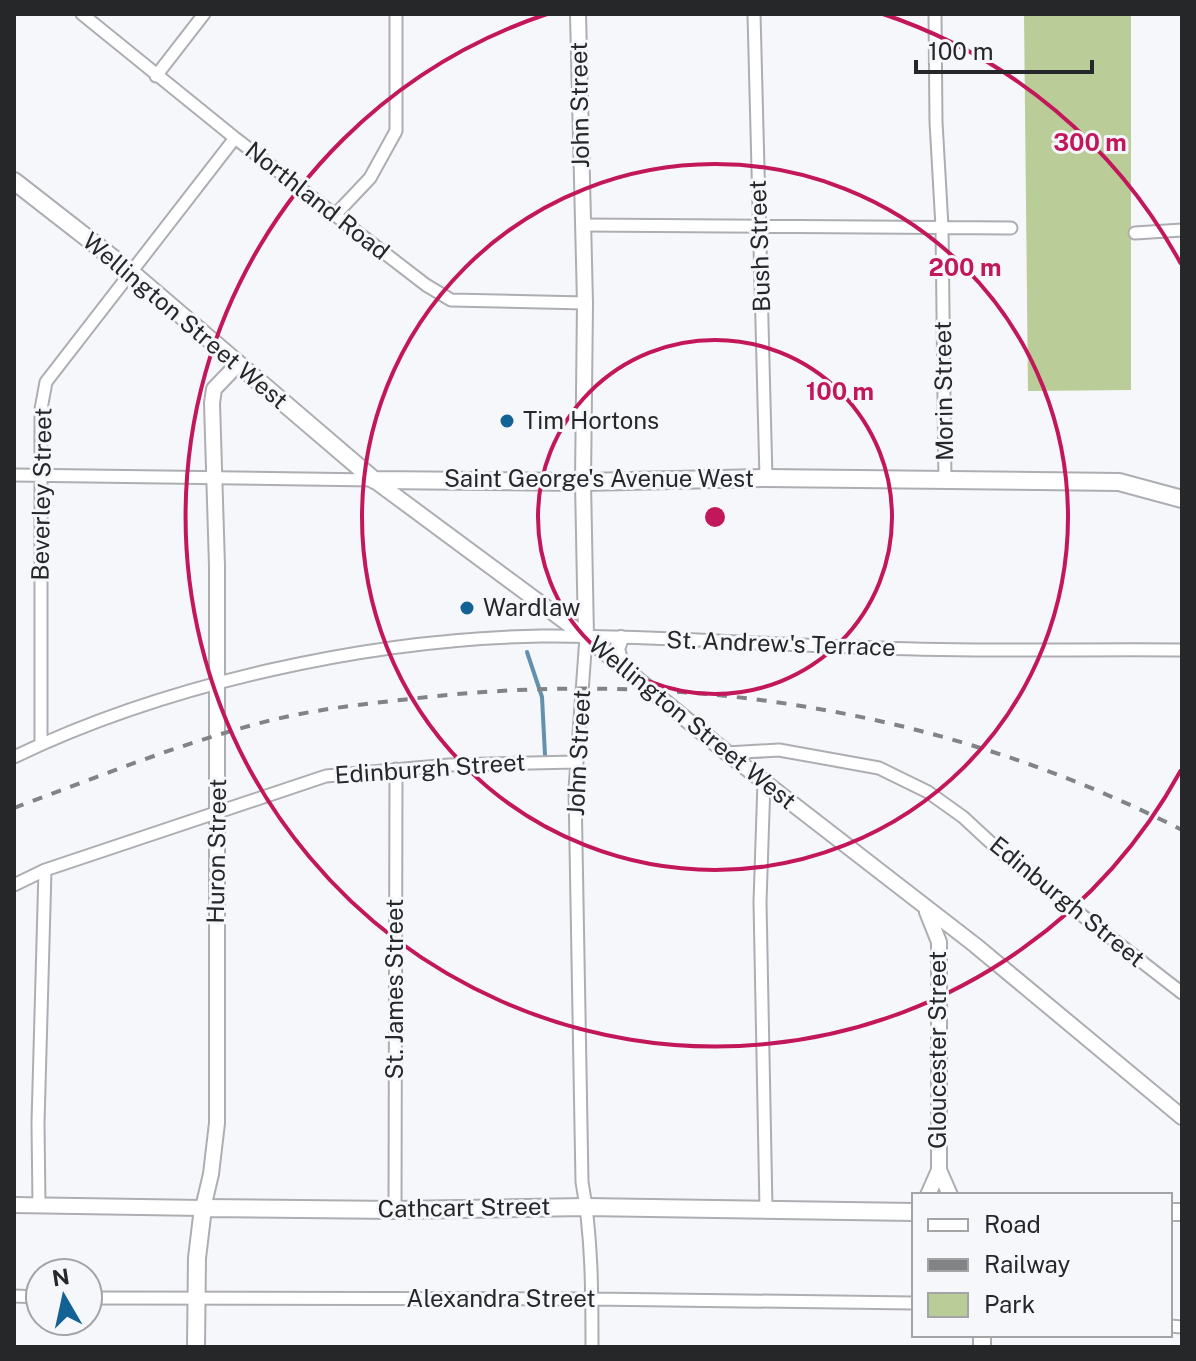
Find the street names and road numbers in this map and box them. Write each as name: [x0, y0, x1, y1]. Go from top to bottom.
street label: John Street: [564, 42, 594, 169]
street label: Northland Road: [240, 135, 395, 265]
street label: Bush Street: [743, 180, 775, 312]
street label: Wellington Street West: [78, 226, 294, 414]
street label: Morin Street: [928, 321, 958, 461]
street label: Beverley Street: [25, 407, 57, 581]
street label: Saint George's Avenue West: [444, 464, 754, 492]
street label: St. Andrew's Terrace: [666, 625, 896, 661]
street label: Wellington Street West: [583, 630, 802, 814]
street label: John Street: [561, 689, 595, 817]
street label: Edinburgh Street: [334, 747, 526, 789]
street label: Huron Street: [201, 778, 231, 924]
street label: Edinburgh Street: [985, 830, 1151, 972]
street label: St. James Street: [380, 899, 408, 1079]
street label: Gloucester Street: [923, 951, 951, 1149]
street label: Cathcart Street: [377, 1191, 551, 1223]
street label: Alexandra Street: [406, 1284, 596, 1312]

